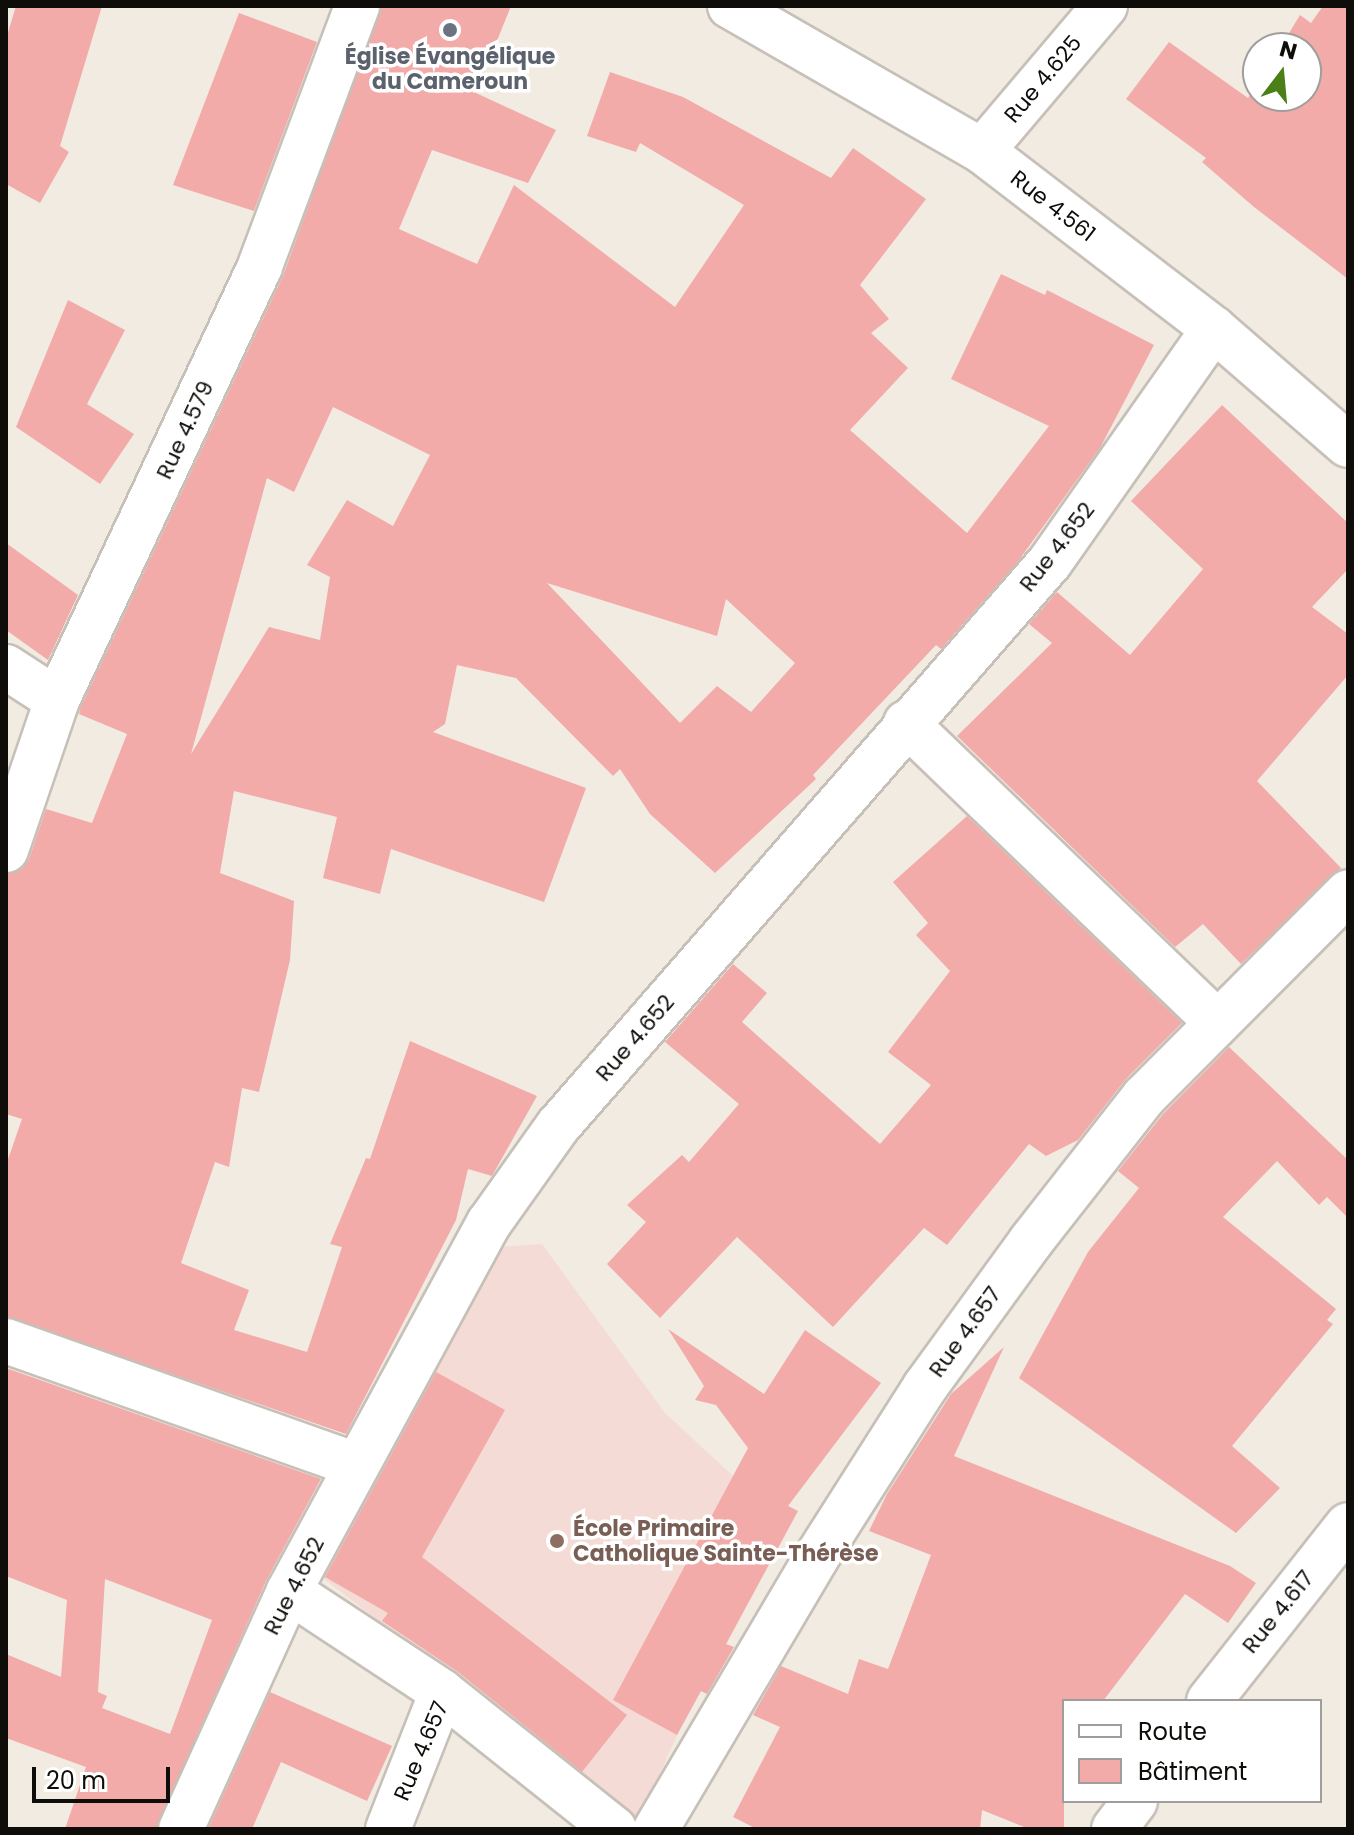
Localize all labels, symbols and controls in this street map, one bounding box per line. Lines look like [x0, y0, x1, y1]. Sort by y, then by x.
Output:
marker: Église Évangélique du Cameroun [441, 21, 459, 39]
street label: Rue 4.625 [999, 30, 1087, 128]
north arrow [1242, 32, 1322, 112]
text: N [1276, 33, 1300, 68]
place label: Église Évangélique du Cameroun [345, 43, 555, 94]
street label: Rue 4.561 [1005, 165, 1101, 247]
street label: Rue 4.579 [151, 377, 219, 483]
street label: Rue 4.652 [1014, 497, 1100, 597]
street label: Rue 4.652 [590, 989, 680, 1087]
street label: Rue 4.657 [923, 1282, 1007, 1382]
place label: École Primaire Catholique Sainte-Thérèse [573, 1515, 879, 1566]
marker: École Primaire Catholique Sainte-Thérèse [548, 1532, 566, 1550]
street label: Rue 4.652 [258, 1533, 330, 1639]
street label: Rue 4.617 [1237, 1565, 1319, 1659]
street label: Rue 4.657 [388, 1697, 454, 1805]
legend [1062, 1699, 1322, 1803]
text: Route [1138, 1715, 1207, 1748]
scale bar [36, 1751, 174, 1801]
text: Bâtiment [1138, 1755, 1247, 1788]
text: 20 m [46, 1764, 106, 1797]

